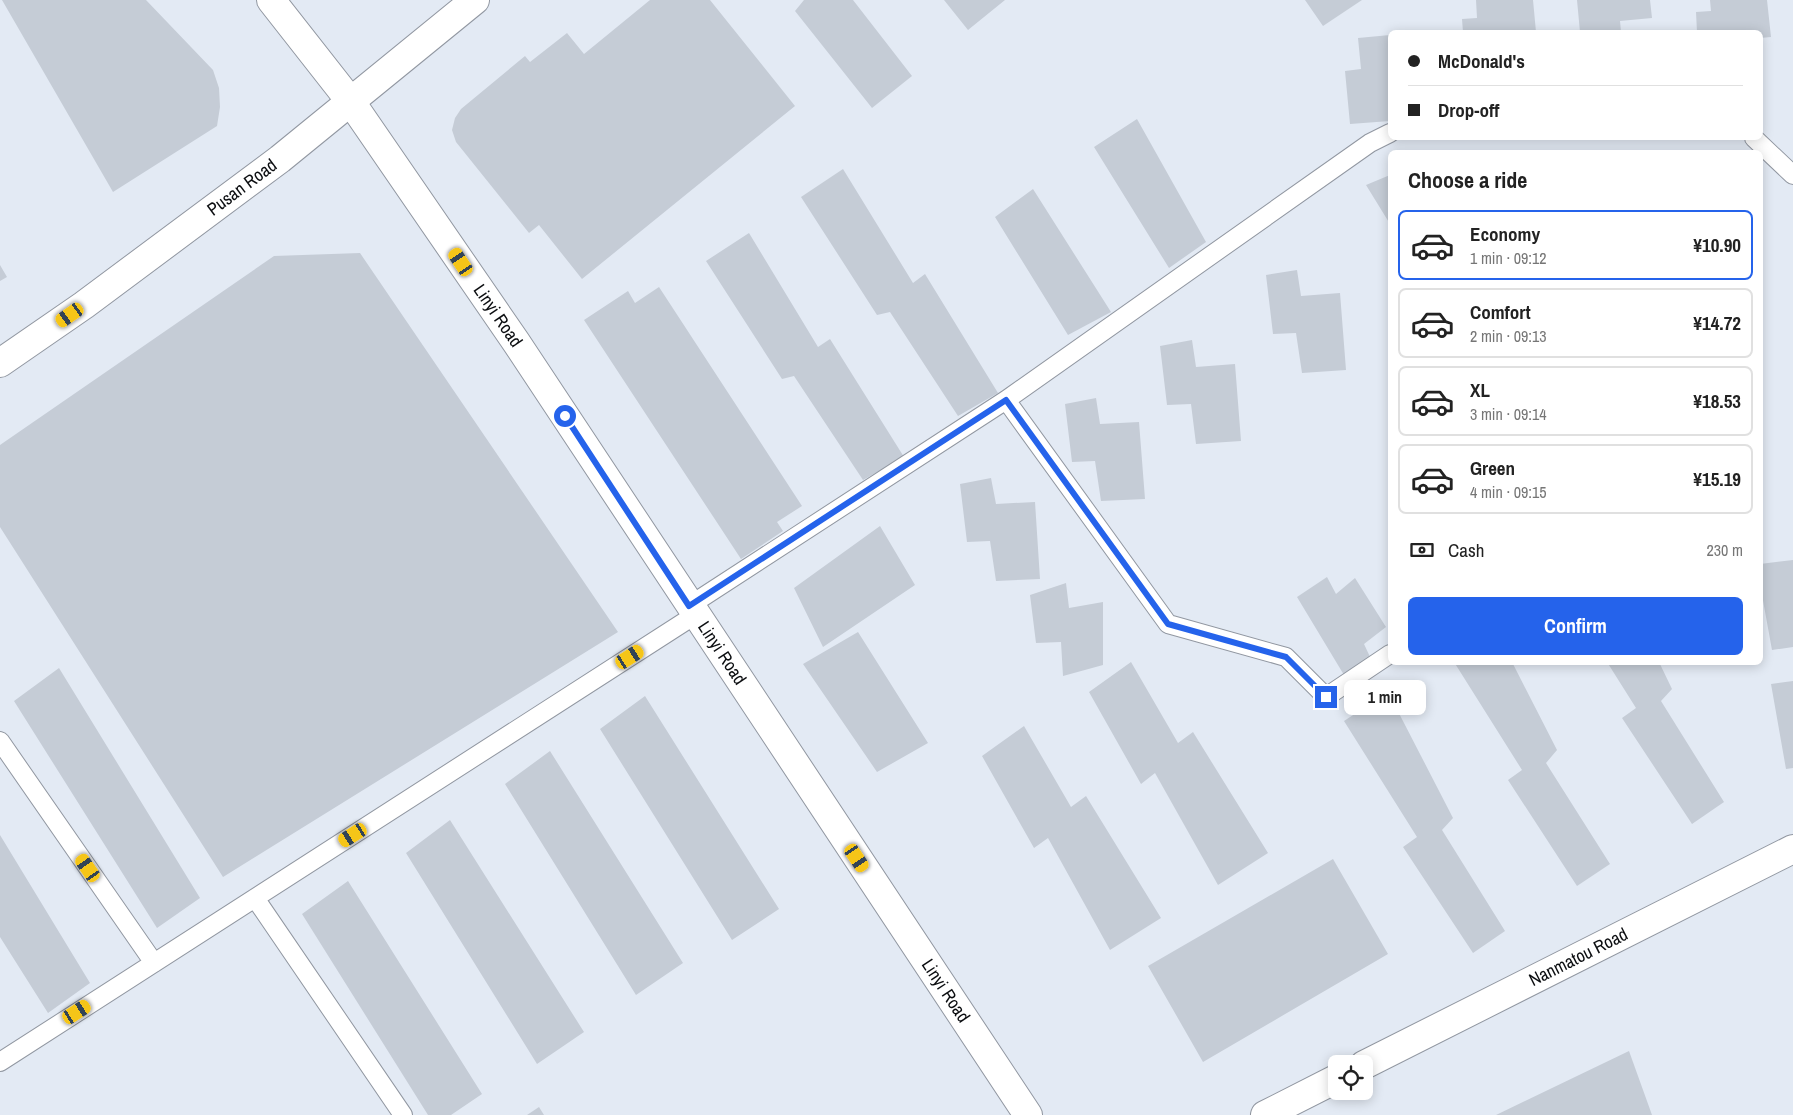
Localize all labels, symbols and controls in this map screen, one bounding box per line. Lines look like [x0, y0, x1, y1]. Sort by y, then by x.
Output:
text: McDonald's [1438, 48, 1525, 74]
text: Drop-off [1438, 97, 1499, 123]
street label: Pusan Road [202, 153, 282, 221]
text: Choose a ride [1408, 165, 1527, 195]
text: Economy [1470, 221, 1540, 247]
icon: car [1410, 223, 1455, 268]
text: ¥10.90 [1693, 232, 1741, 258]
car [446, 245, 475, 279]
text: 1 min · 09:12 [1470, 247, 1547, 269]
street label: Linyi Road [468, 279, 529, 352]
text: Comfort [1470, 299, 1531, 325]
car [53, 300, 86, 330]
icon: car [1410, 301, 1455, 346]
text: ¥14.72 [1693, 310, 1741, 336]
text: 2 min · 09:13 [1470, 325, 1547, 347]
text: XL [1470, 377, 1490, 403]
icon: car [1410, 379, 1455, 424]
text: ¥18.53 [1693, 388, 1741, 414]
text: 3 min · 09:14 [1470, 403, 1547, 425]
route start [554, 405, 576, 427]
text: Green [1470, 455, 1515, 481]
icon: car [1410, 457, 1455, 502]
text: ¥15.19 [1693, 466, 1741, 492]
text: 4 min · 09:15 [1470, 481, 1547, 503]
icon: cash [1408, 536, 1436, 564]
text: Cash [1448, 537, 1484, 563]
text: 230 m [1707, 539, 1743, 561]
button: Confirm [1408, 597, 1743, 655]
street label: Linyi Road [692, 616, 753, 689]
car [613, 643, 646, 671]
callout: 1 min [1344, 680, 1426, 714]
route end [1315, 686, 1337, 708]
text: 1 min [1368, 686, 1402, 708]
car [336, 821, 369, 849]
car [842, 841, 871, 875]
car [73, 851, 102, 885]
street label: Nanmatou Road [1524, 921, 1632, 992]
street label: Linyi Road [916, 954, 976, 1027]
car [60, 998, 93, 1026]
map controls [1328, 1055, 1373, 1100]
button: locate [1328, 1055, 1373, 1100]

